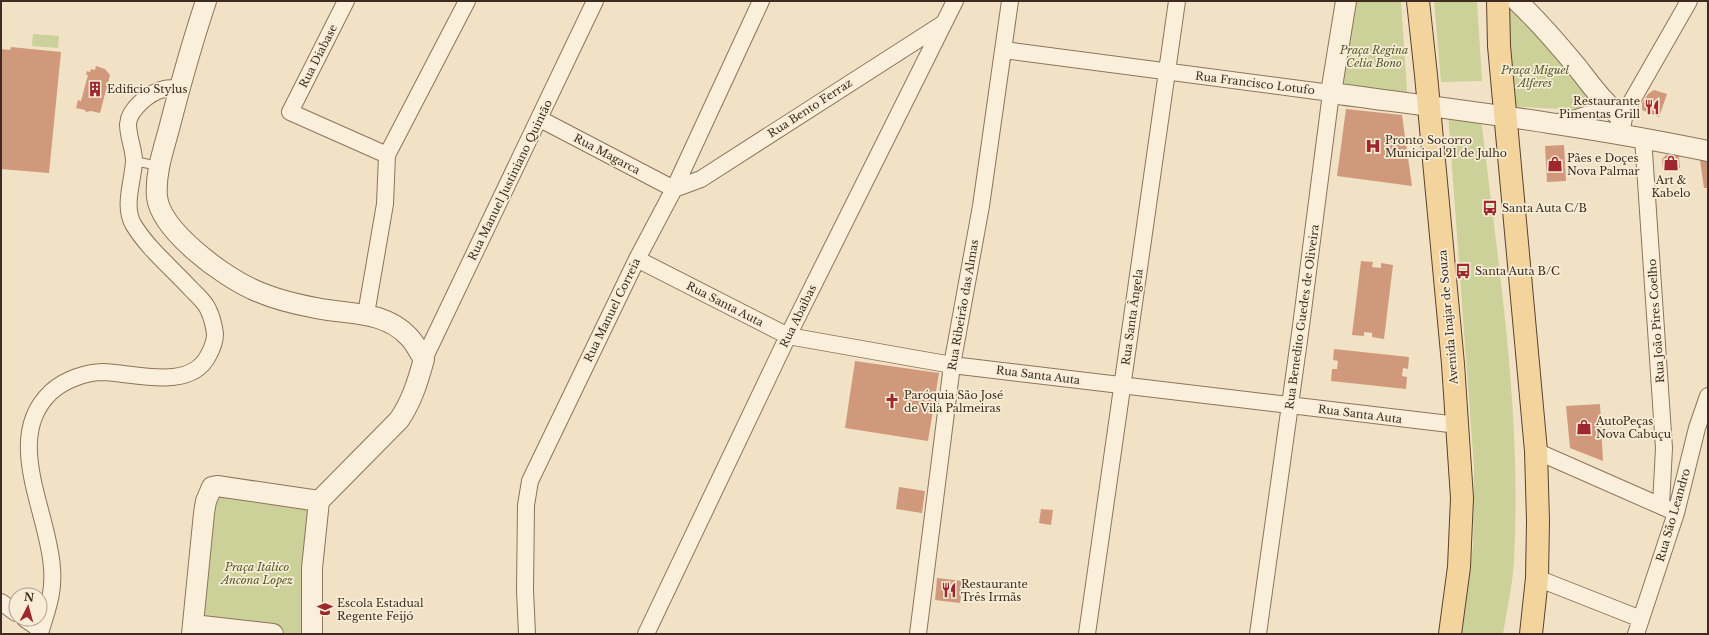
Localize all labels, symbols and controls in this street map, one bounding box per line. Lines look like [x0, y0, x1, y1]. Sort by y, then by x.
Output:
street label: Rua Diabase [296, 22, 340, 90]
park label: Praça Regina Celia Bono [1339, 43, 1408, 70]
park label: Praça Miguel Alferes [1500, 63, 1570, 90]
street label: Rua Francisco Lotufo [1194, 69, 1316, 97]
street label: Rua Bento Ferraz [765, 75, 855, 141]
building icon: Edificio Stylus [86, 80, 104, 98]
place label: Edificio Stylus [107, 82, 187, 96]
place label: Restaurante Pimentas Grill [1559, 94, 1640, 121]
street label: Rua Manuel Justiniano Quintão [465, 97, 555, 263]
restaurant icon: Restaurante Pimentas Grill [1643, 98, 1661, 116]
street label: Rua Magarca [571, 131, 643, 178]
place label: Pronto Socorro Municipal 21 de Julho [1385, 133, 1507, 160]
hospital icon: Pronto Socorro Municipal 21 de Julho [1364, 137, 1382, 155]
place label: Pães e Doçes Nova Palmar [1567, 151, 1640, 178]
shop icon: Art & Kabelo [1662, 154, 1680, 172]
shop icon: Pães e Doçes Nova Palmar [1546, 155, 1564, 173]
place label: Art & Kabelo [1652, 173, 1690, 200]
bus stop icon: Santa Auta C/B [1481, 199, 1499, 217]
place label: Santa Auta C/B [1502, 201, 1587, 215]
street label: Rua Benedito Guedes de Oliveira [1282, 223, 1322, 411]
street label: Rua Ribeirão das Almas [945, 238, 981, 372]
street label: Avenida Inajar de Souza [1435, 248, 1461, 386]
street label: Rua Manuel Correia [581, 255, 644, 364]
street label: Rua João Pires Coelho [1645, 258, 1667, 384]
bus stop icon: Santa Auta B/C [1454, 262, 1472, 280]
place label: Santa Auta B/C [1475, 264, 1560, 278]
street label: Rua Santa Ângela [1118, 267, 1146, 366]
street label: Rua Santa Auta [684, 279, 767, 330]
street label: Rua Abaibas [777, 282, 819, 350]
street label: Rua Santa Auta [995, 363, 1082, 387]
place label: Paróquia São José de Vila Palmeiras [904, 388, 1003, 415]
church icon: Paróquia São José de Vila Palmeiras [883, 392, 901, 410]
street label: Rua Santa Auta [1317, 402, 1404, 426]
place label: AutoPeças Nova Cabuçu [1595, 414, 1672, 441]
shop icon: AutoPeças Nova Cabuçu [1575, 418, 1593, 436]
street label: Rua São Leandro [1653, 467, 1693, 563]
park label: Praça Itálico Ancona Lopez [219, 560, 293, 587]
place label: Restaurante Três Irmãs [961, 577, 1028, 604]
restaurant icon: Restaurante Três Irmãs [940, 581, 958, 599]
north arrow [8, 587, 48, 627]
text: N [23, 590, 36, 605]
place label: Escola Estadual Regente Feijó [337, 596, 424, 623]
school or university icon: Escola Estadual Regente Feijó [316, 600, 334, 618]

